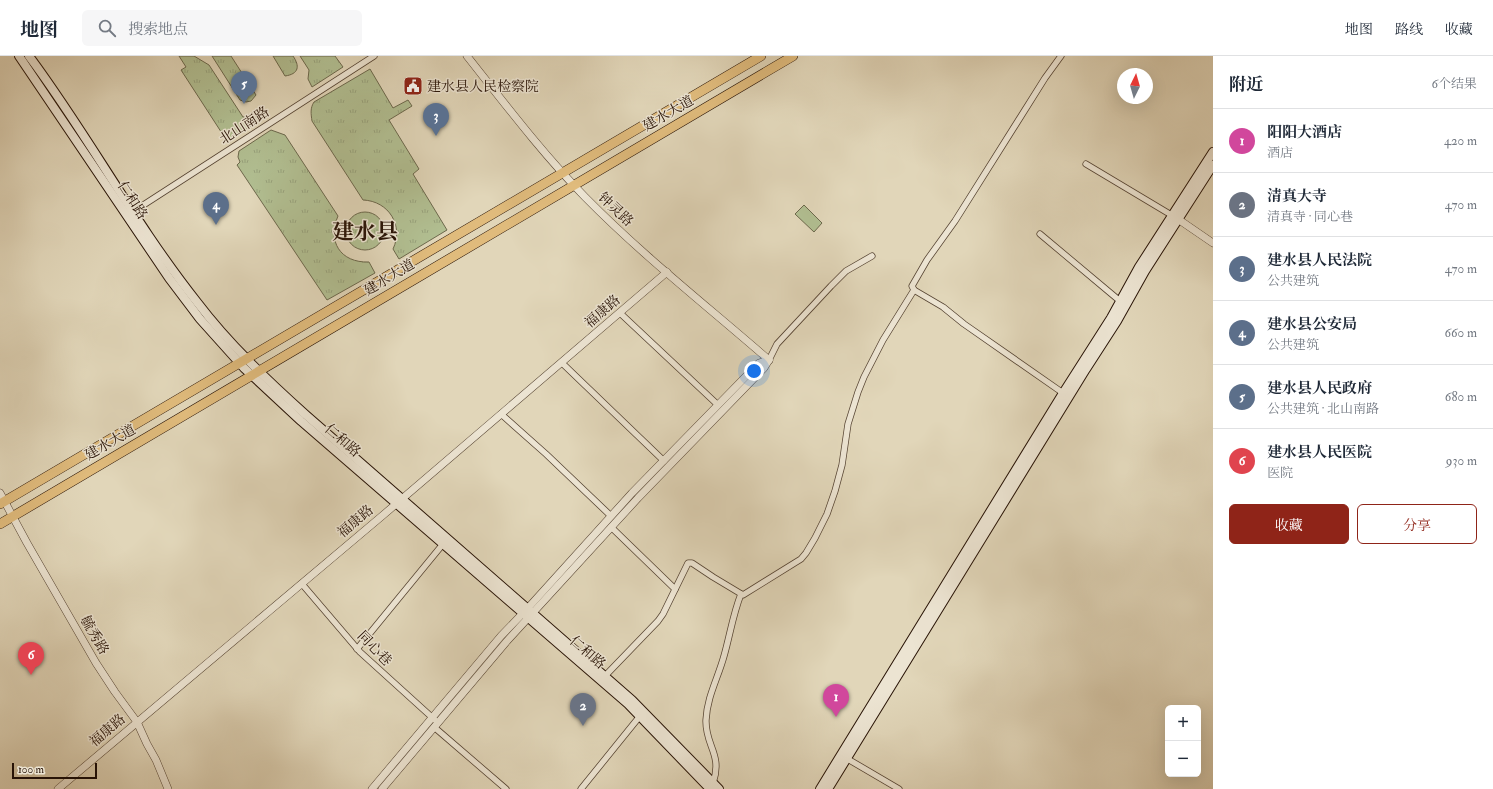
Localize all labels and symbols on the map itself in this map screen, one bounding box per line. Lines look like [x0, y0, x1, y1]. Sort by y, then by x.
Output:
north arrow [1117, 68, 1153, 104]
pin: 5 [231, 71, 257, 104]
public building icon: 建水县人民检察院 [402, 75, 424, 97]
place label: 建水县人民检察院 [427, 78, 539, 95]
street label: 建水大道 [640, 92, 697, 135]
street label: 北山南路 [216, 103, 272, 148]
pin: 3 [423, 103, 449, 136]
street label: 仁和路 [114, 178, 151, 223]
street label: 钟灵路 [595, 189, 637, 230]
pin: 4 [203, 192, 229, 225]
district label: 建水县 [332, 218, 398, 246]
street label: 建水大道 [361, 256, 418, 299]
street label: 福康路 [581, 291, 624, 332]
your location [744, 361, 764, 381]
street label: 仁和路 [321, 420, 364, 461]
street label: 建水大道 [82, 421, 139, 464]
street label: 福康路 [334, 501, 377, 541]
street label: 毓秀路 [77, 613, 112, 658]
street label: 同心巷 [354, 627, 395, 669]
street label: 仁和路 [566, 632, 609, 673]
pin: 6 [18, 642, 44, 675]
pin: 1 [823, 684, 849, 717]
pin: 2 [570, 693, 596, 726]
street label: 福康路 [86, 710, 129, 750]
scale bar [12, 761, 97, 780]

